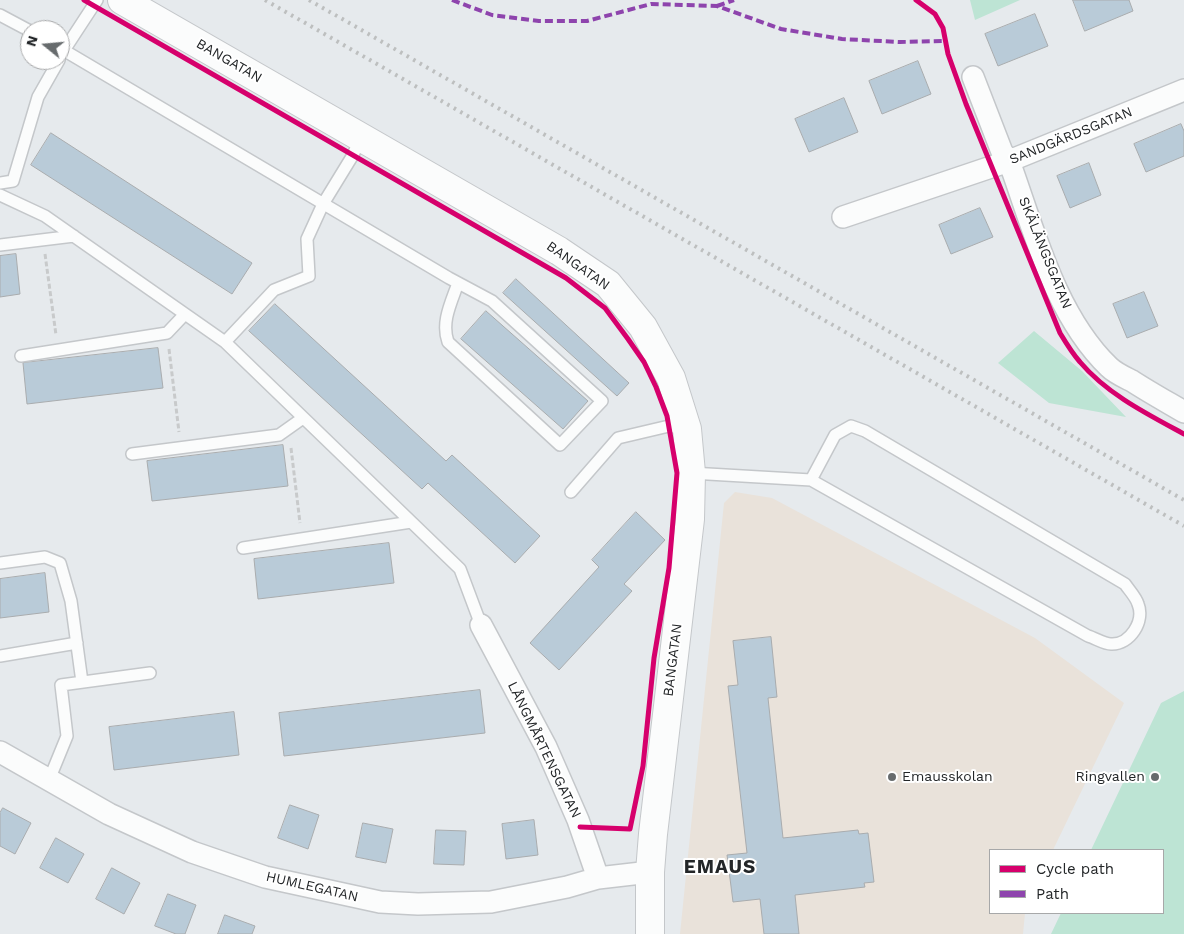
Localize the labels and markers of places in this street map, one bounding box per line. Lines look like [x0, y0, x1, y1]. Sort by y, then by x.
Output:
place label: Emausskolan [902, 769, 993, 785]
place label: Ringvallen [1076, 769, 1145, 785]
marker: Emausskolan [886, 771, 898, 783]
marker: Ringvallen [1149, 771, 1161, 783]

